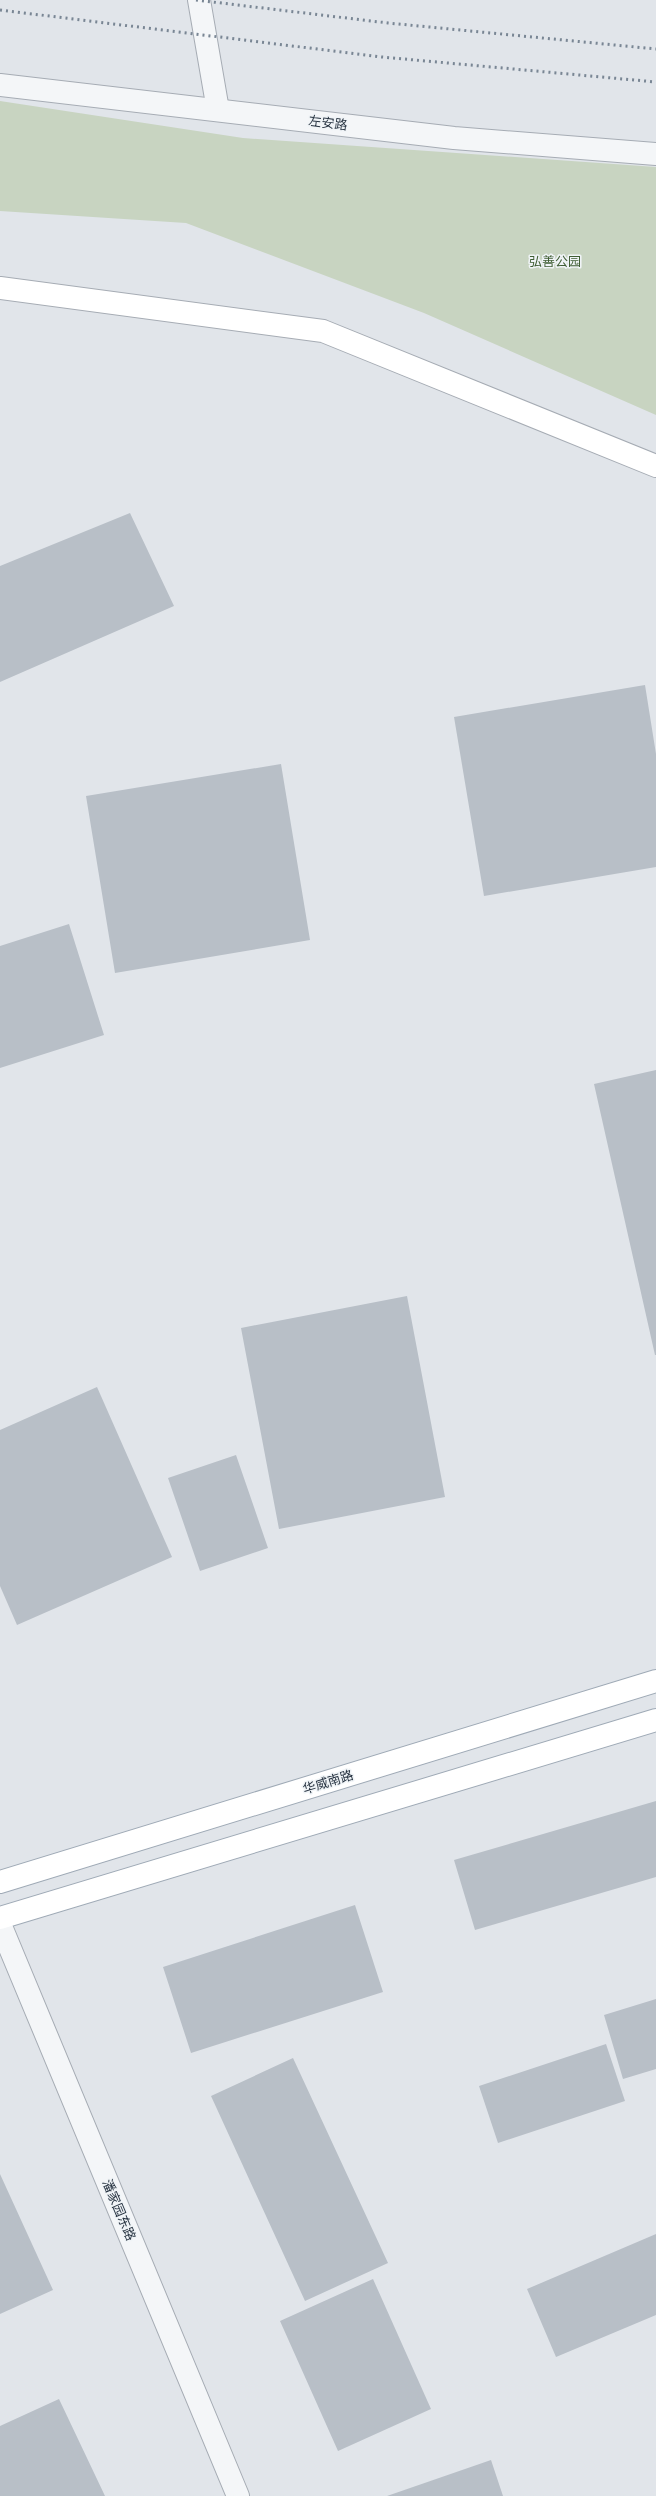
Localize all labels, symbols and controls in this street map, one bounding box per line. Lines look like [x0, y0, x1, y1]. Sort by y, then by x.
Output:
street label: 左安路 [308, 113, 348, 133]
park label: 弘善公园 [529, 254, 581, 269]
street label: 华威南路 [301, 1767, 355, 1797]
street label: 潘家园东路 [99, 2177, 139, 2243]

